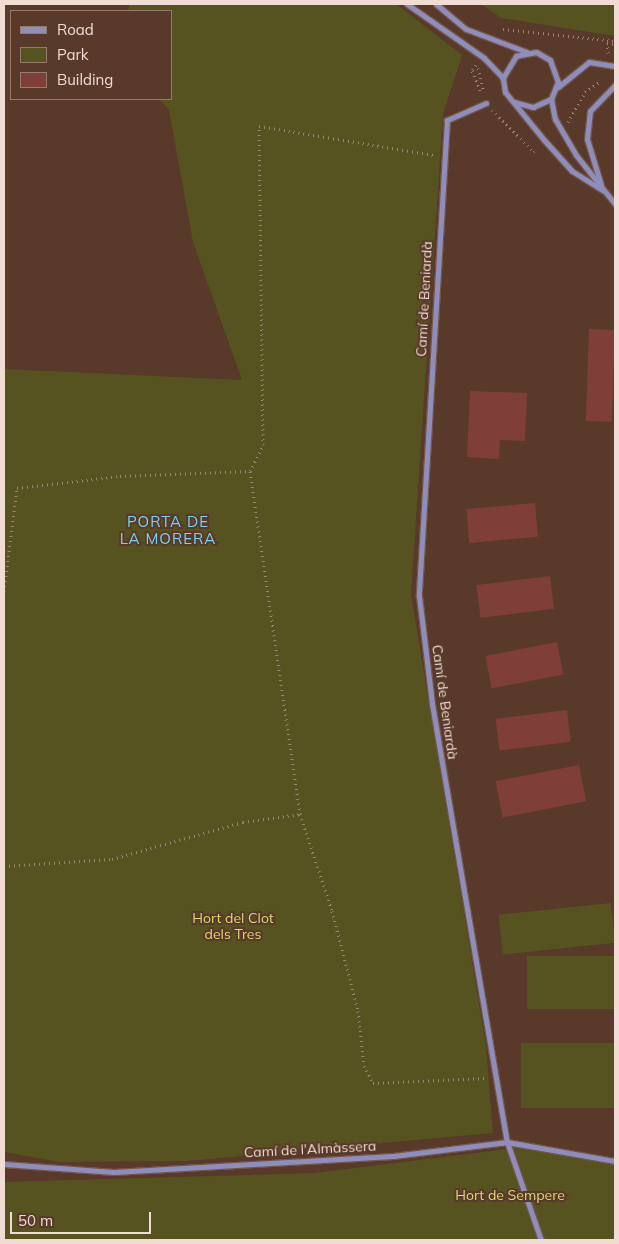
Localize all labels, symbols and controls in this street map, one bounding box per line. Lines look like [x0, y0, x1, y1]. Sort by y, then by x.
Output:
legend [10, 10, 172, 100]
text: Road [57, 20, 94, 39]
text: Park [57, 45, 89, 64]
text: Building [57, 70, 113, 89]
street label: Camí de Beniardà [413, 241, 435, 357]
district label: PORTA DE LA MORERA [119, 512, 217, 547]
street label: Camí de Beniardà [429, 644, 461, 760]
park label: Hort del Clot dels Tres [192, 910, 274, 942]
street label: Camí de l'Almàssera [243, 1137, 377, 1161]
park label: Hort de Sempere [455, 1187, 565, 1203]
scale bar [12, 1202, 154, 1234]
text: 50 m [18, 1211, 53, 1230]

